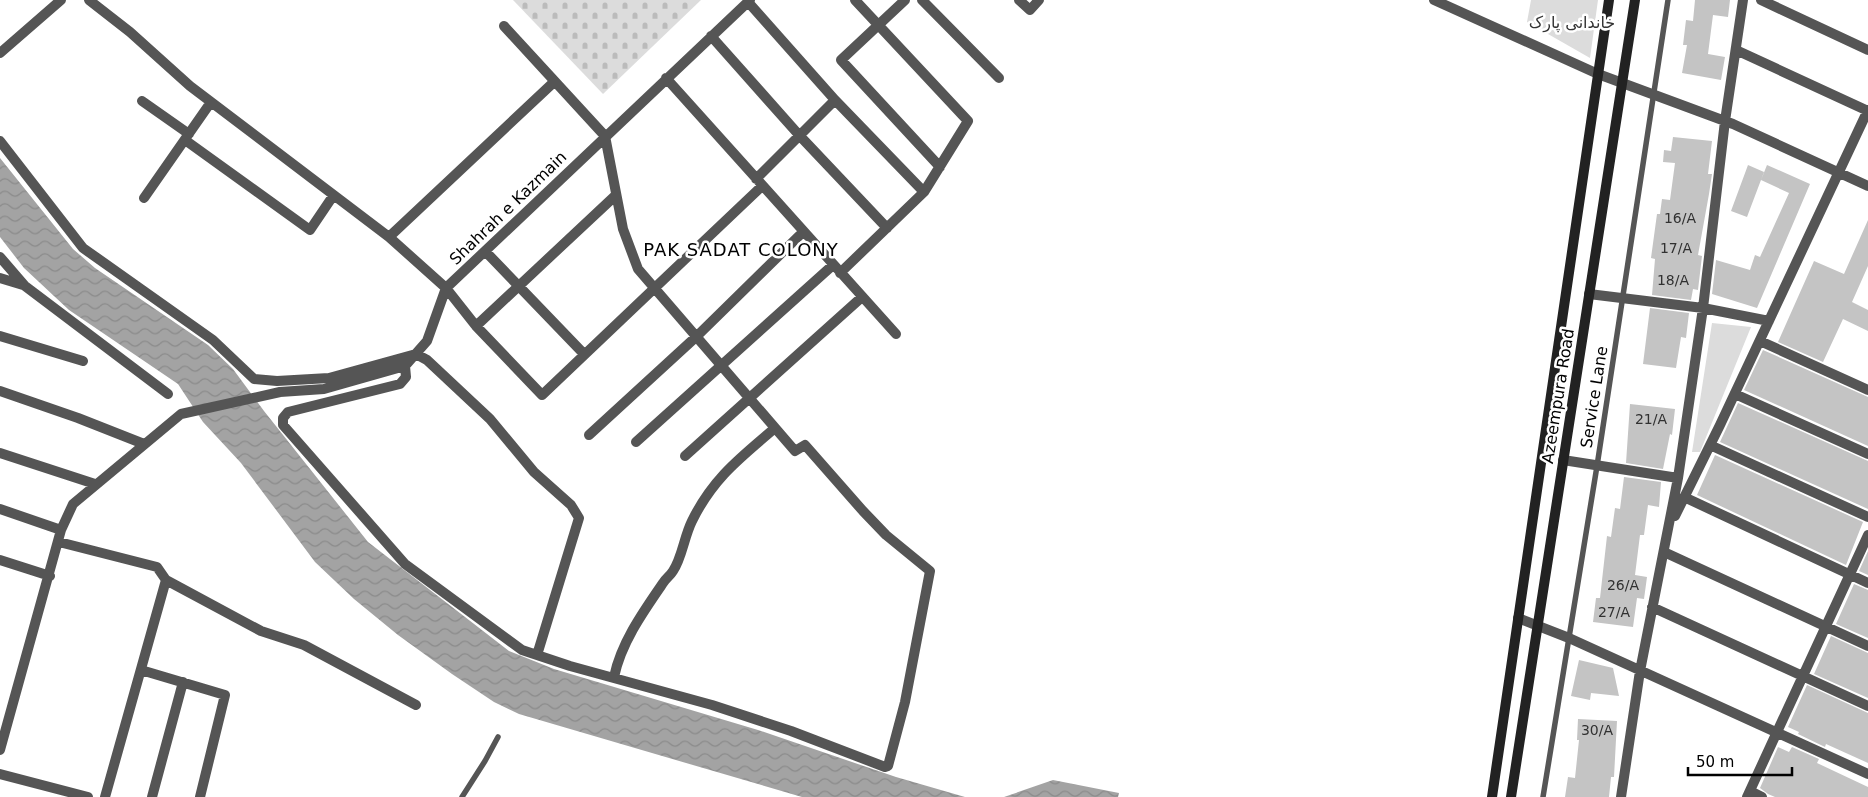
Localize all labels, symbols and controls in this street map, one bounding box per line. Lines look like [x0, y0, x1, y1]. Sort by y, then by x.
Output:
park label: خاندانی پارک [1529, 13, 1615, 33]
street label: Shahrah e Kazmain [446, 147, 570, 269]
house number: 16/A [1664, 210, 1696, 226]
district label: PAK SADAT COLONY [643, 239, 839, 260]
house number: 17/A [1660, 240, 1692, 256]
house number: 18/A [1657, 272, 1689, 288]
street label: Azeempura Road [1538, 327, 1578, 465]
street label: Service Lane [1577, 345, 1611, 449]
house number: 21/A [1635, 411, 1667, 427]
house number: 26/A [1607, 577, 1639, 593]
house number: 27/A [1598, 604, 1630, 620]
house number: 30/A [1581, 722, 1613, 738]
scale bar [1688, 744, 1792, 776]
text: 50 m [1696, 753, 1734, 771]

